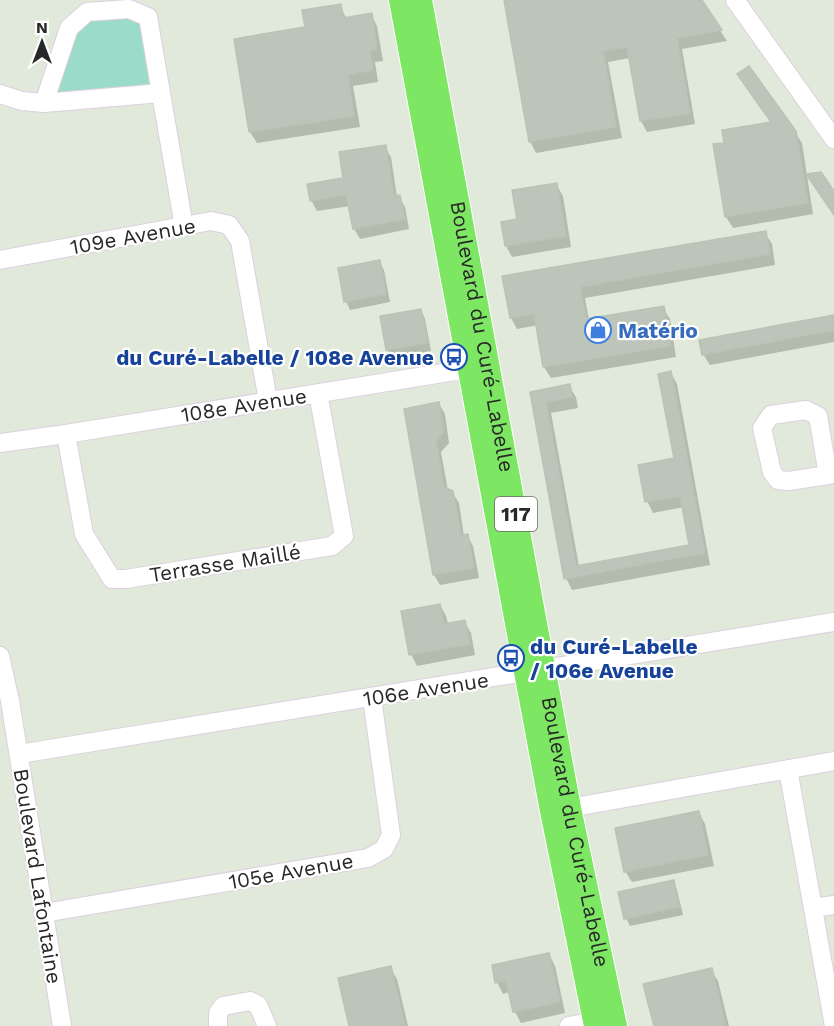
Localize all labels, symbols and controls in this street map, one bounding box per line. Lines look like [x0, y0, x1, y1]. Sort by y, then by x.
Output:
north arrow [12, 12, 72, 72]
text: N [36, 18, 48, 37]
street label: Boulevard du Curé-Labelle [446, 199, 520, 474]
street label: 109e Avenue [68, 213, 198, 259]
shop icon: Matério [583, 315, 613, 345]
place label: Matério [618, 318, 698, 343]
bus stop icon: du Curé-Labelle / 108e Avenue [439, 342, 469, 372]
place label: du Curé-Labelle / 108e Avenue [116, 345, 434, 370]
street label: 108e Avenue [179, 383, 309, 427]
road number: 117 [495, 497, 537, 531]
street label: Terrasse Maillé [148, 539, 302, 587]
place label: du Curé-Labelle / 106e Avenue [530, 634, 698, 683]
bus stop icon: du Curé-Labelle / 106e Avenue [496, 643, 526, 673]
street label: 106e Avenue [361, 667, 491, 711]
street label: Boulevard du Curé-Labelle [537, 694, 616, 969]
street label: Boulevard Lafontaine [9, 767, 67, 985]
street label: 105e Avenue [227, 848, 355, 894]

